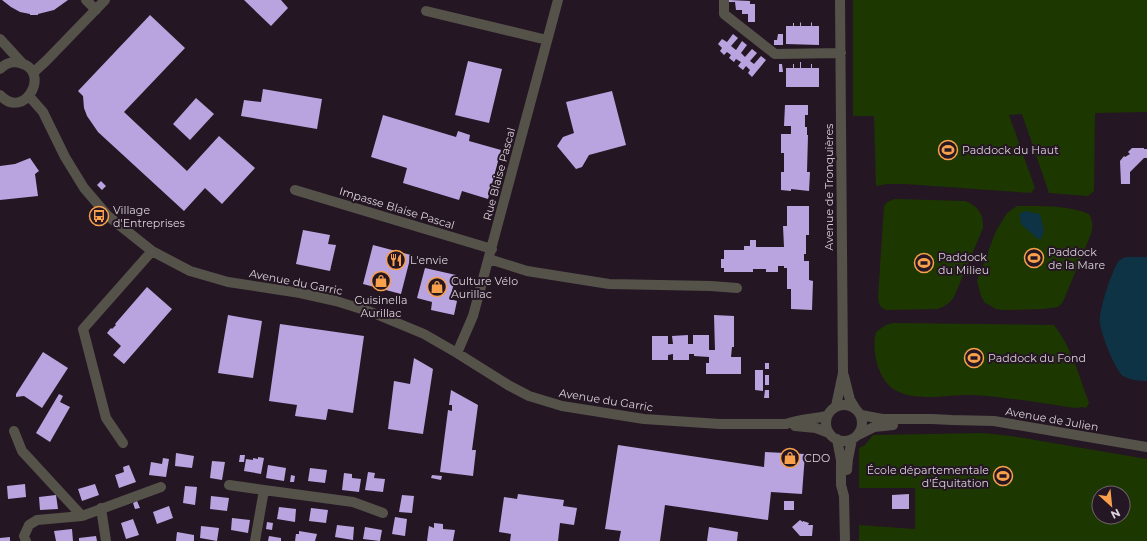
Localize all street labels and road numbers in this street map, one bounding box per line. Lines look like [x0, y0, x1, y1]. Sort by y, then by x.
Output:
street label: Avenue de Tronquières [822, 123, 836, 250]
street label: Rue Blaise Pascal [480, 126, 518, 222]
street label: Impasse Blaise Pascal [338, 184, 456, 232]
street label: Avenue du Garric [248, 266, 344, 298]
street label: Avenue du Garric [558, 386, 654, 414]
street label: Avenue de Julien [1004, 404, 1100, 434]

